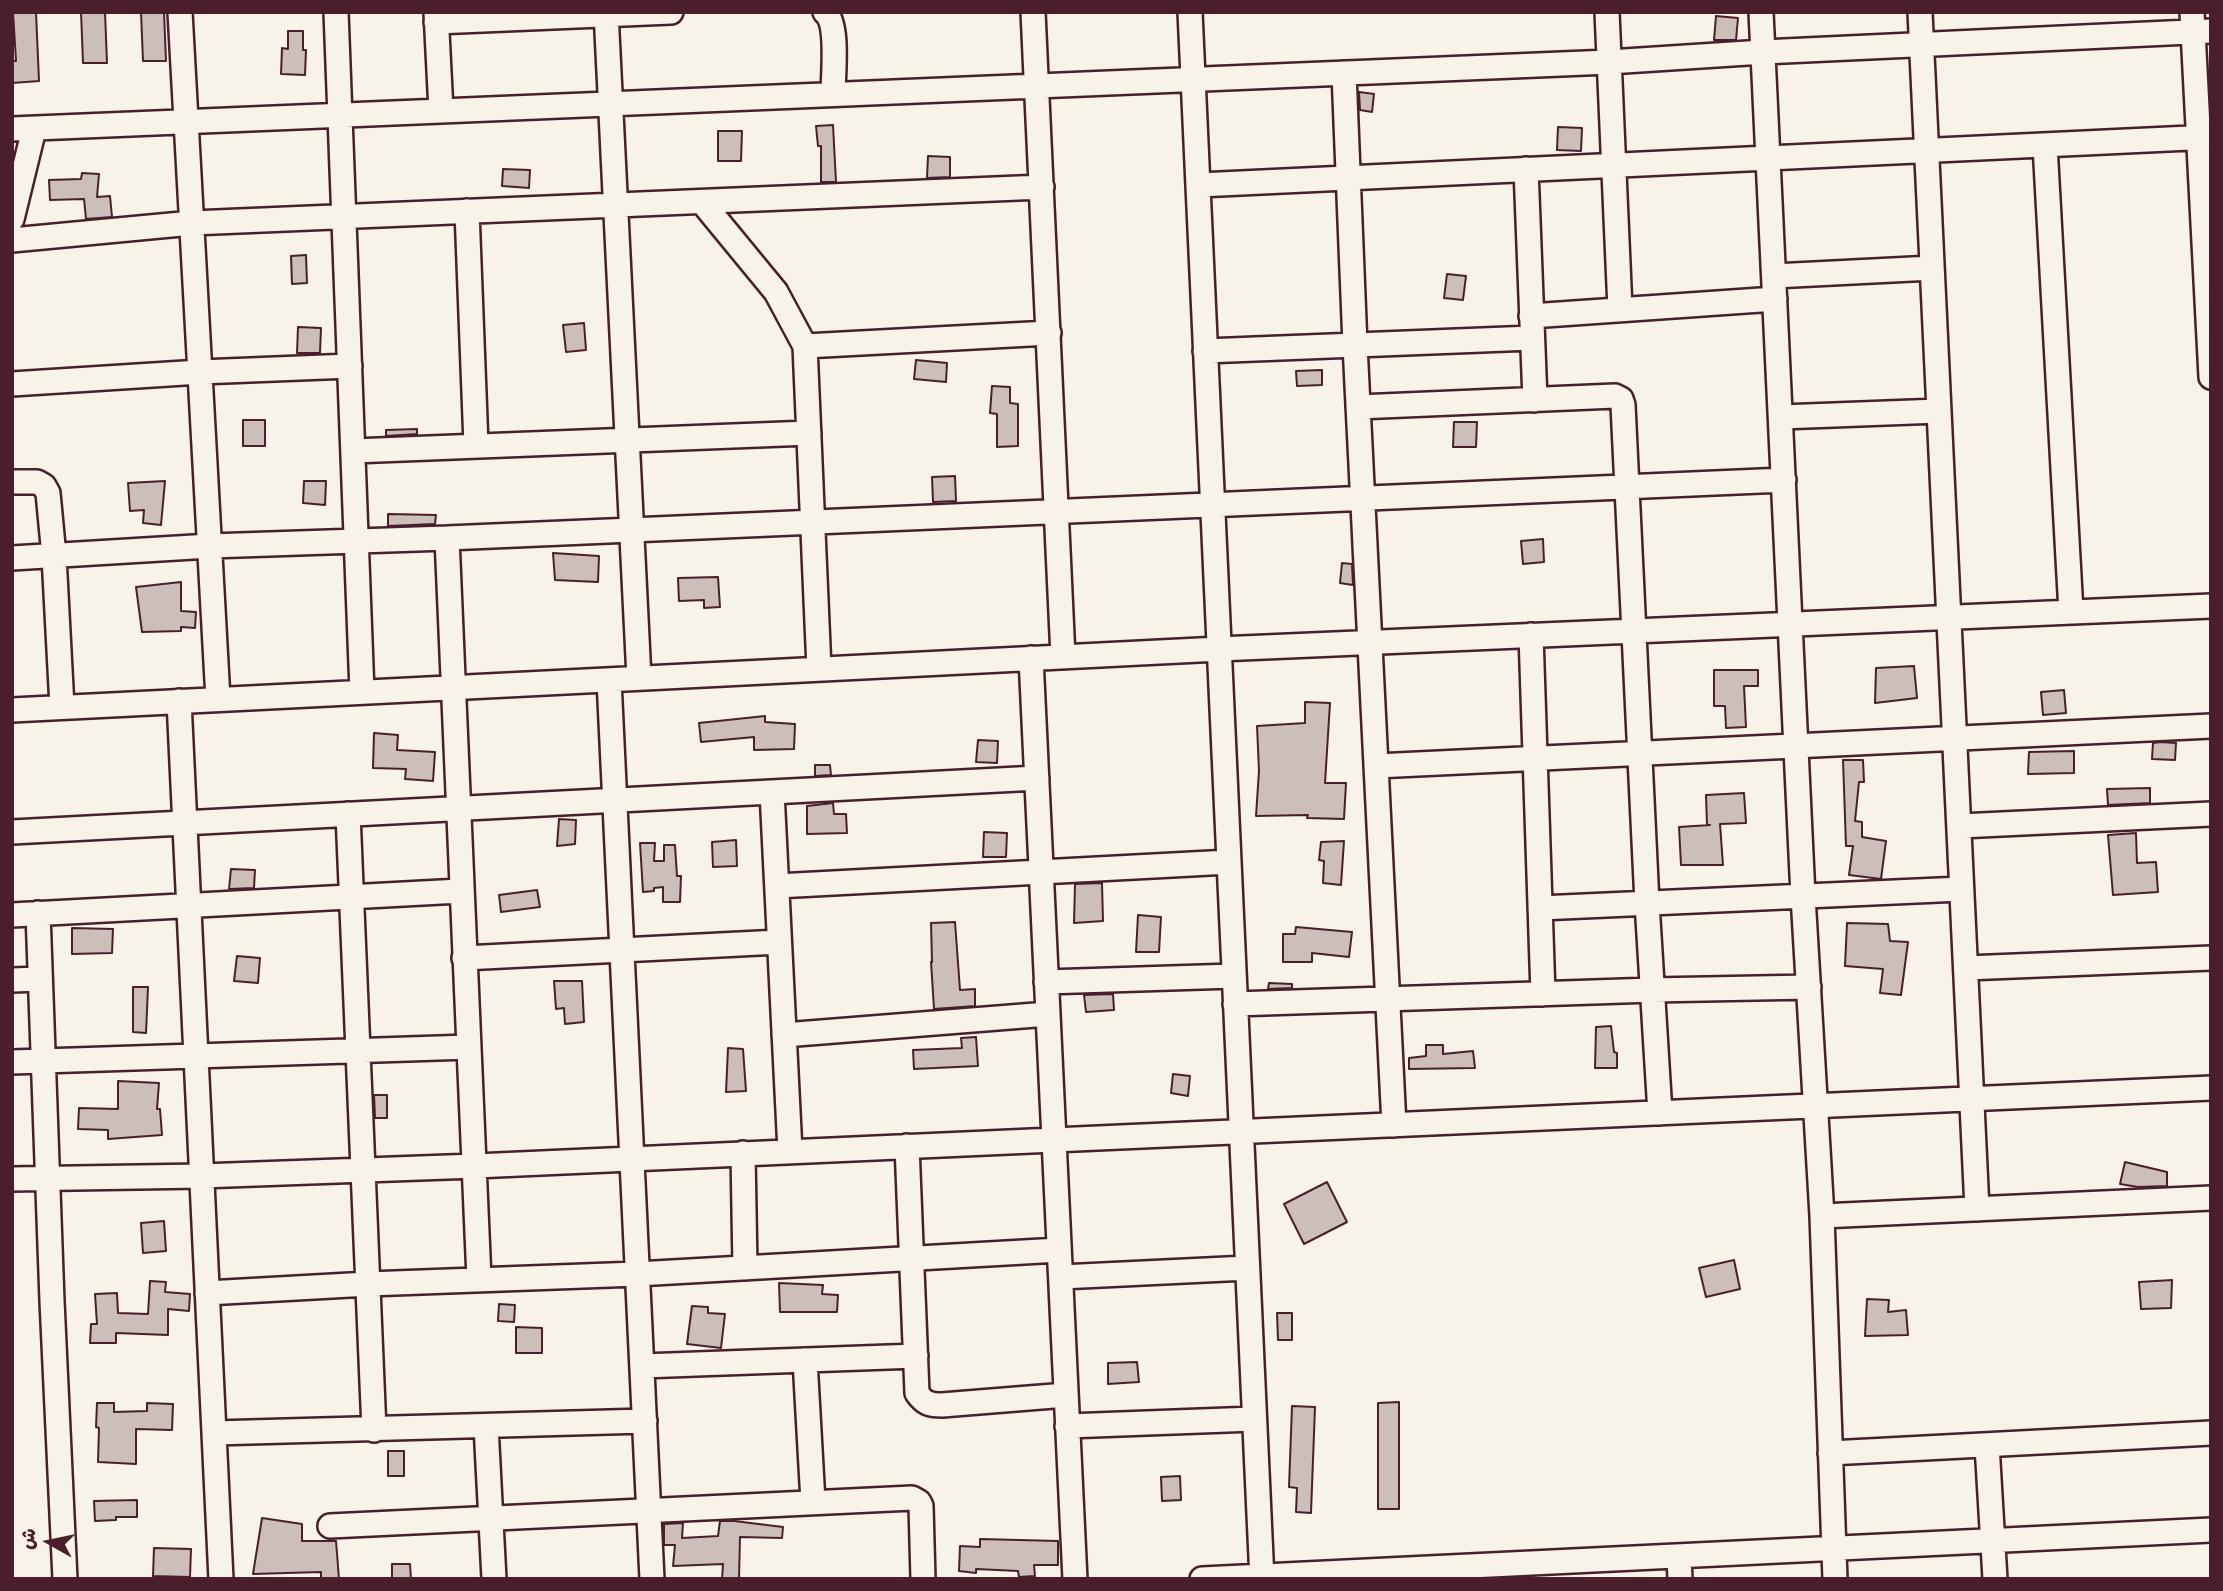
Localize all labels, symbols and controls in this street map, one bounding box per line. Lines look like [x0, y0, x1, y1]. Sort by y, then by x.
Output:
north arrow [14, 1507, 84, 1577]
text: ش [15, 1527, 41, 1551]

